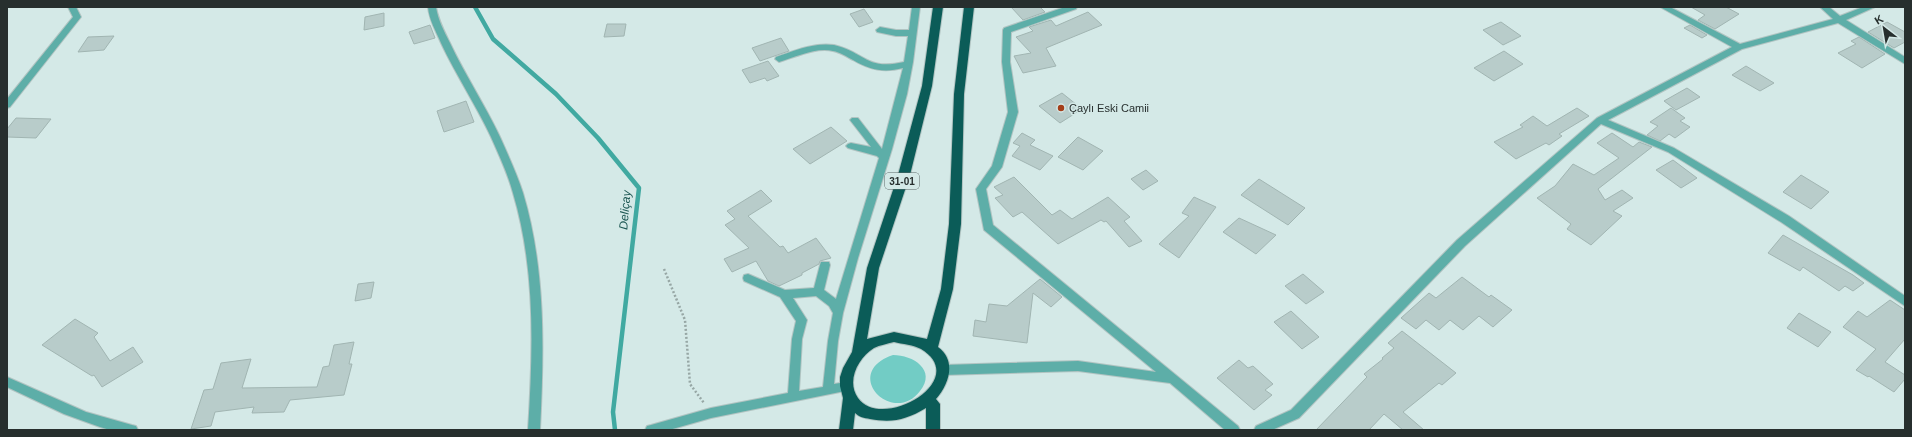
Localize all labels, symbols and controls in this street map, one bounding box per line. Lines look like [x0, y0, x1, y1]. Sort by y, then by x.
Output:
north arrow [1864, 8, 1904, 48]
text: K [1872, 12, 1885, 27]
place label: Çaylı Eski Camii [1069, 102, 1149, 114]
marker: Çaylı Eski Camii [1056, 103, 1066, 113]
road number: 31-01 [885, 173, 919, 189]
water label: Deliçay [616, 189, 634, 230]

